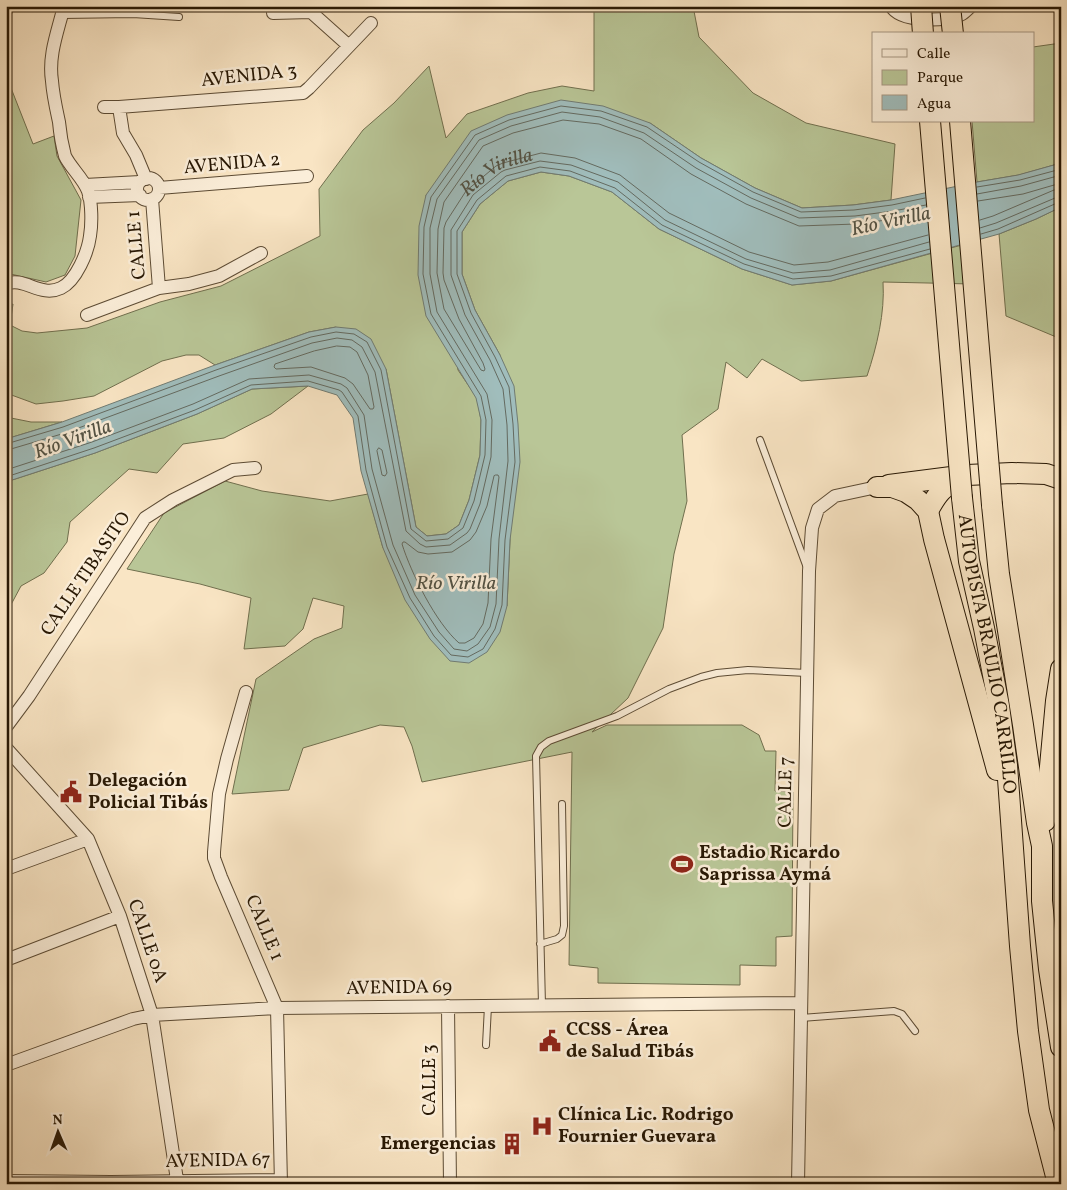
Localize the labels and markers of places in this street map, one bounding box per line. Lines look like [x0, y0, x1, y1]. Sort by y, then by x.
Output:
place label: Delegación Policial Tibás [88, 768, 208, 816]
public building icon: Delegación Policial Tibás [58, 779, 84, 805]
place label: Estadio Ricardo Saprissa Aymá [699, 840, 840, 888]
sports icon: Estadio Ricardo Saprissa Aymá [669, 851, 695, 877]
place label: CCSS - Área de Salud Tibás [566, 1017, 694, 1065]
public building icon: CCSS - Área de Salud Tibás [537, 1028, 563, 1054]
place label: Clínica Lic. Rodrigo Fournier Guevara [558, 1102, 734, 1150]
hospital icon: Clínica Lic. Rodrigo Fournier Guevara [529, 1113, 555, 1139]
place label: Emergencias [380, 1131, 496, 1157]
building icon: Emergencias [499, 1131, 525, 1157]

